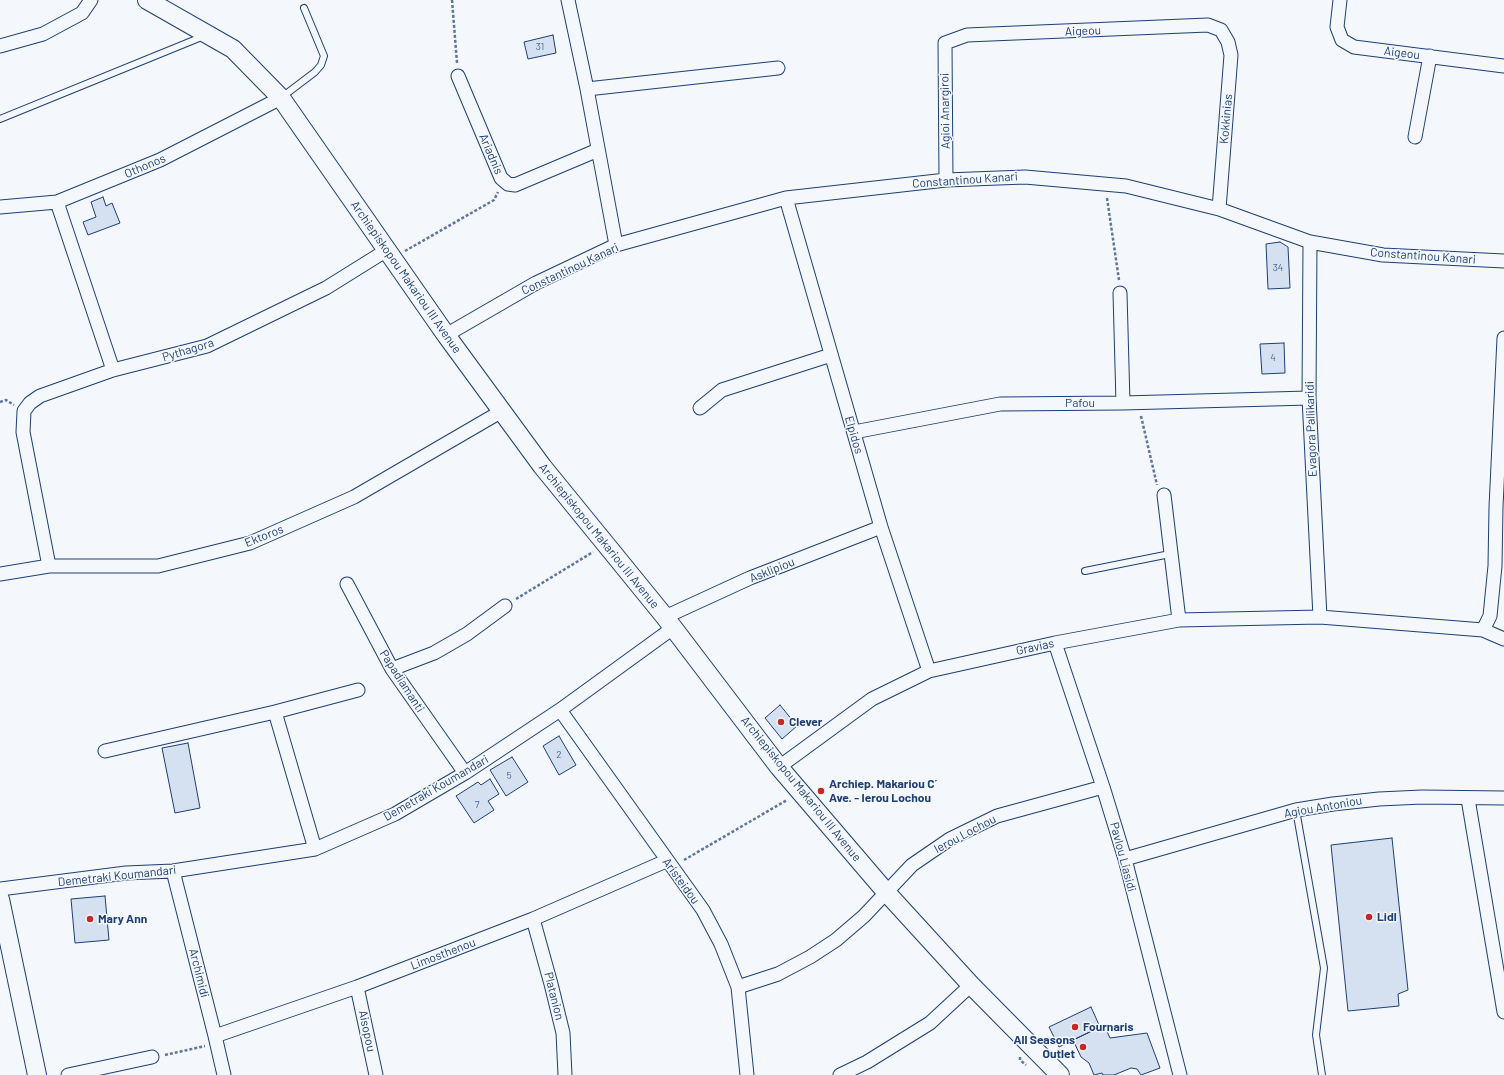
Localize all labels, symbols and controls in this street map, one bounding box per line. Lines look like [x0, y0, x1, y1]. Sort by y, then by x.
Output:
street label: Aigeou [1065, 23, 1101, 39]
house number: 31 [536, 41, 544, 53]
street label: Aigeou [1383, 44, 1421, 62]
street label: Agioi Anargiroi [937, 73, 953, 149]
street label: Kokkinias [1217, 93, 1235, 145]
street label: Ariadnis [476, 132, 506, 176]
street label: Othonos [122, 151, 168, 181]
street label: Constantinou Kanari [912, 169, 1018, 191]
street label: Archiepiskopou Makariou III Avenue [348, 198, 464, 356]
street label: Constantinou Kanari [519, 240, 621, 298]
street label: Constantinou Kanari [1370, 245, 1476, 267]
house number: 34 [1273, 262, 1283, 274]
street label: Pythagora [161, 335, 215, 365]
house number: 4 [1270, 352, 1276, 364]
street label: Evagora Pallikaridi [1302, 381, 1320, 477]
street label: Pafou [1065, 396, 1095, 410]
street label: Elpidos [842, 414, 866, 456]
street label: Archiepiskopou Makariou III Avenue [536, 460, 662, 612]
street label: Ektoros [242, 522, 286, 550]
street label: Asklipiou [747, 554, 797, 586]
street label: Gravias [1015, 636, 1055, 658]
street label: Papadiamanti [376, 647, 428, 715]
street label: Archiepiskopou Makariou III Avenue [738, 713, 864, 865]
place label: Clever [789, 715, 822, 729]
marker: Clever [776, 717, 786, 727]
house number: 2 [556, 749, 562, 761]
street label: Demetraki Koumandari [381, 752, 491, 824]
house number: 5 [506, 770, 512, 782]
place label: Archiep. Makariou C´ Ave. - Ierou Lochou [829, 777, 937, 805]
marker: Archiep. Makariou C´ Ave. - Ierou Lochou [816, 786, 826, 796]
street label: Agiou Antoniou [1283, 793, 1363, 821]
house number: 7 [475, 799, 479, 811]
street label: Ierou Lochou [932, 812, 998, 856]
street label: Pavlou Liasidi [1107, 821, 1139, 893]
street label: Aristeidou [659, 855, 703, 907]
street label: Demetraki Koumandari [57, 863, 177, 889]
place label: Lidl [1377, 910, 1397, 924]
place label: Mary Ann [98, 912, 147, 926]
marker: Lidl [1364, 912, 1374, 922]
marker: Mary Ann [85, 914, 95, 924]
street label: Limosthenou [408, 935, 478, 973]
street label: Archimidi [186, 947, 212, 999]
street label: Platanion [541, 970, 567, 1022]
street label: Aisopou [356, 1009, 378, 1053]
place label: Fournaris [1083, 1020, 1133, 1034]
marker: Fournaris [1070, 1022, 1080, 1032]
place label: All Seasons Outlet [1013, 1033, 1075, 1061]
marker: All Seasons Outlet [1078, 1042, 1088, 1052]

